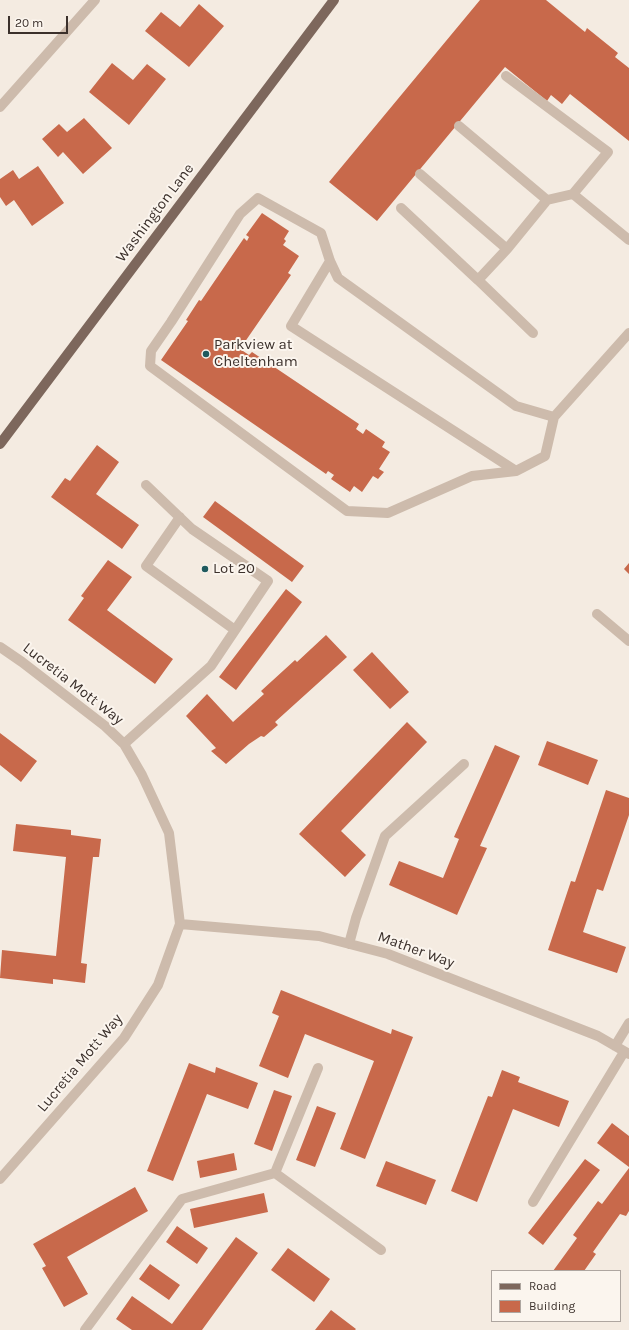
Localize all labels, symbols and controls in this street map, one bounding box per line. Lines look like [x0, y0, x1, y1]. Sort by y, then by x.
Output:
scale bar [10, 8, 70, 34]
text: 20 m [15, 16, 43, 30]
street label: Washington Lane [112, 160, 198, 266]
place label: Parkview at Cheltenham [214, 336, 298, 371]
marker: Parkview at Cheltenham [201, 349, 211, 359]
place label: Lot 20 [213, 560, 255, 578]
marker: Lot 20 [200, 564, 210, 574]
street label: Lucretia Mott Way [19, 639, 127, 729]
street label: Mather Way [375, 928, 457, 972]
street label: Lucretia Mott Way [34, 1010, 126, 1116]
legend [491, 1270, 621, 1322]
text: Road [529, 1279, 557, 1293]
text: Building [529, 1299, 575, 1313]

